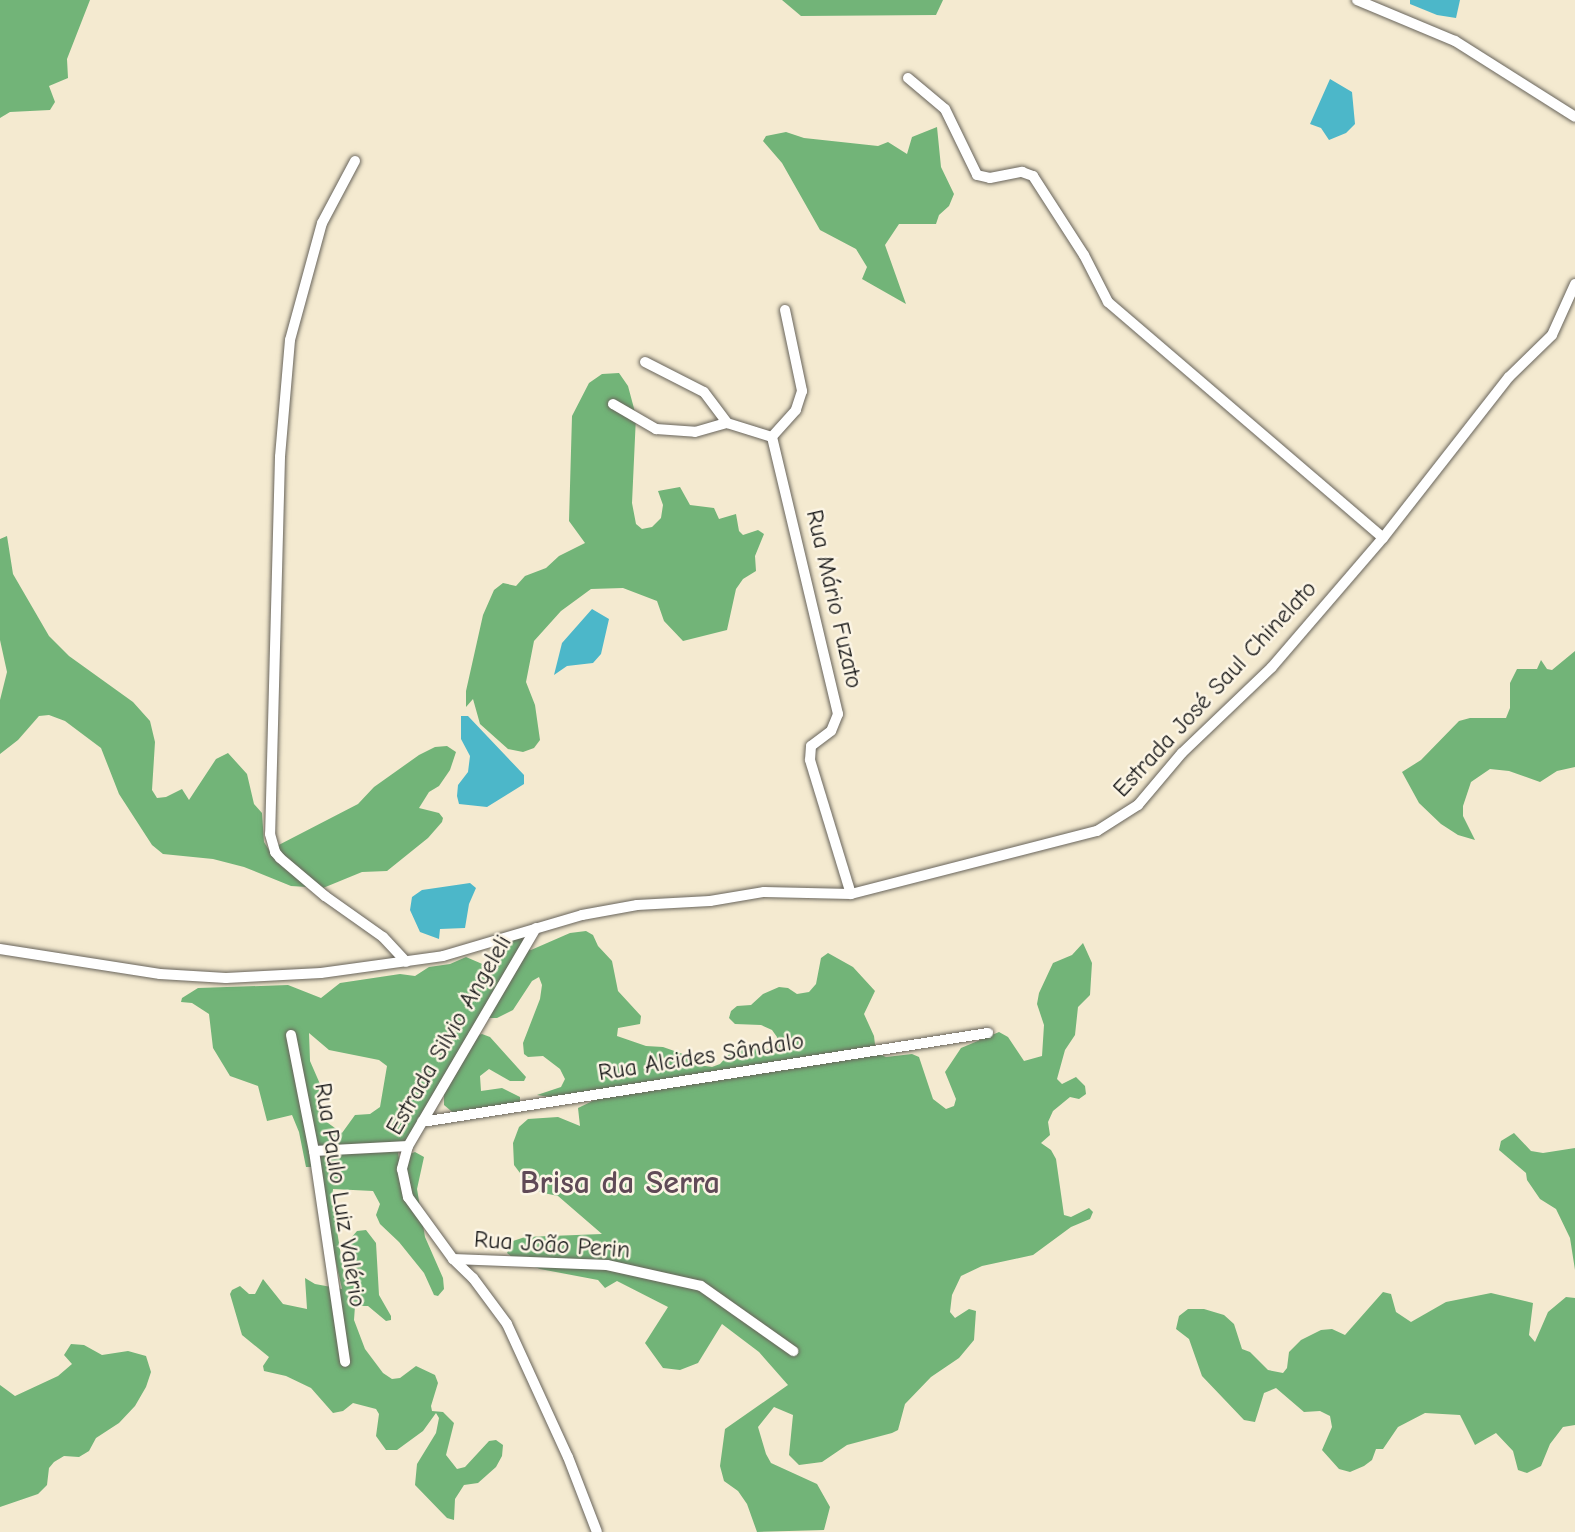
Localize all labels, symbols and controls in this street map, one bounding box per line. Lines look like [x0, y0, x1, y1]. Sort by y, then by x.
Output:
street label: Rua Mário Fuzato [799, 507, 869, 691]
street label: Estrada José Saul Chinelato [1107, 575, 1323, 803]
street label: Estrada Silvio Angeleli [380, 930, 518, 1140]
street label: Rua Alcides Sândalo [596, 1027, 806, 1087]
street label: Rua Paulo Luiz Valério [308, 1081, 372, 1309]
district label: Brisa da Serra [520, 1164, 720, 1202]
street label: Rua João Perin [473, 1225, 631, 1265]

